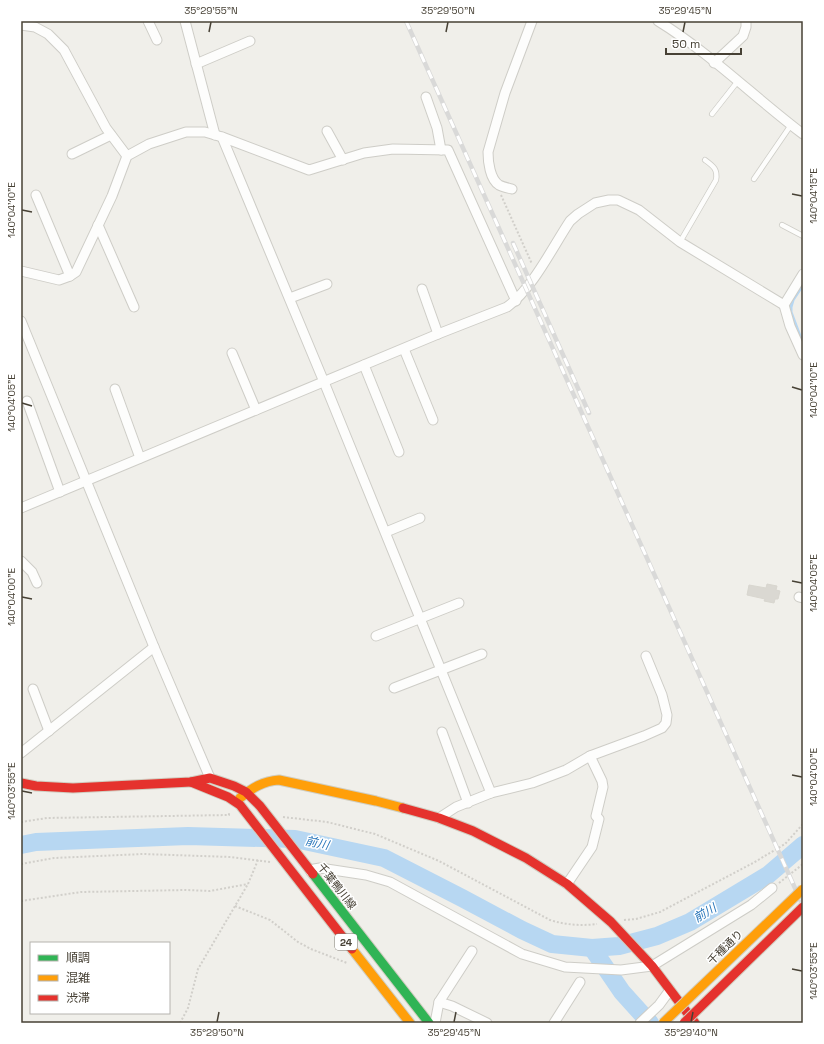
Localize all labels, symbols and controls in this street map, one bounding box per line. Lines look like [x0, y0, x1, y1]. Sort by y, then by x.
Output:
text: 35°29'55"N [184, 4, 238, 17]
text: 35°29'50"N [421, 4, 475, 17]
text: 35°29'45"N [658, 4, 712, 17]
scale bar [666, 30, 741, 56]
text: 50 m [672, 36, 700, 52]
text: 140°04'15"E [807, 168, 820, 224]
text: 140°04'10"E [5, 182, 18, 238]
text: 140°04'10"E [807, 362, 820, 418]
text: 140°04'05"E [5, 374, 18, 432]
text: 140°04'05"E [807, 554, 820, 612]
text: 140°04'00"E [5, 568, 18, 626]
text: 140°04'00"E [807, 748, 820, 806]
text: 140°03'55"E [5, 762, 18, 820]
water label: 前川 [304, 833, 332, 854]
street label: 千葉鴨川線 [315, 860, 359, 912]
water label: 前川 [691, 899, 721, 926]
street label: 千種通り [704, 927, 746, 967]
road number: 24 [335, 934, 357, 950]
legend [30, 942, 170, 1014]
text: 140°03'55"E [807, 942, 820, 1000]
text: 順調 [66, 950, 90, 966]
text: 混雑 [66, 970, 90, 986]
text: 渋滞 [66, 990, 90, 1006]
text: 35°29'50"N [190, 1026, 244, 1039]
text: 35°29'45"N [427, 1026, 481, 1039]
text: 35°29'40"N [664, 1026, 718, 1039]

